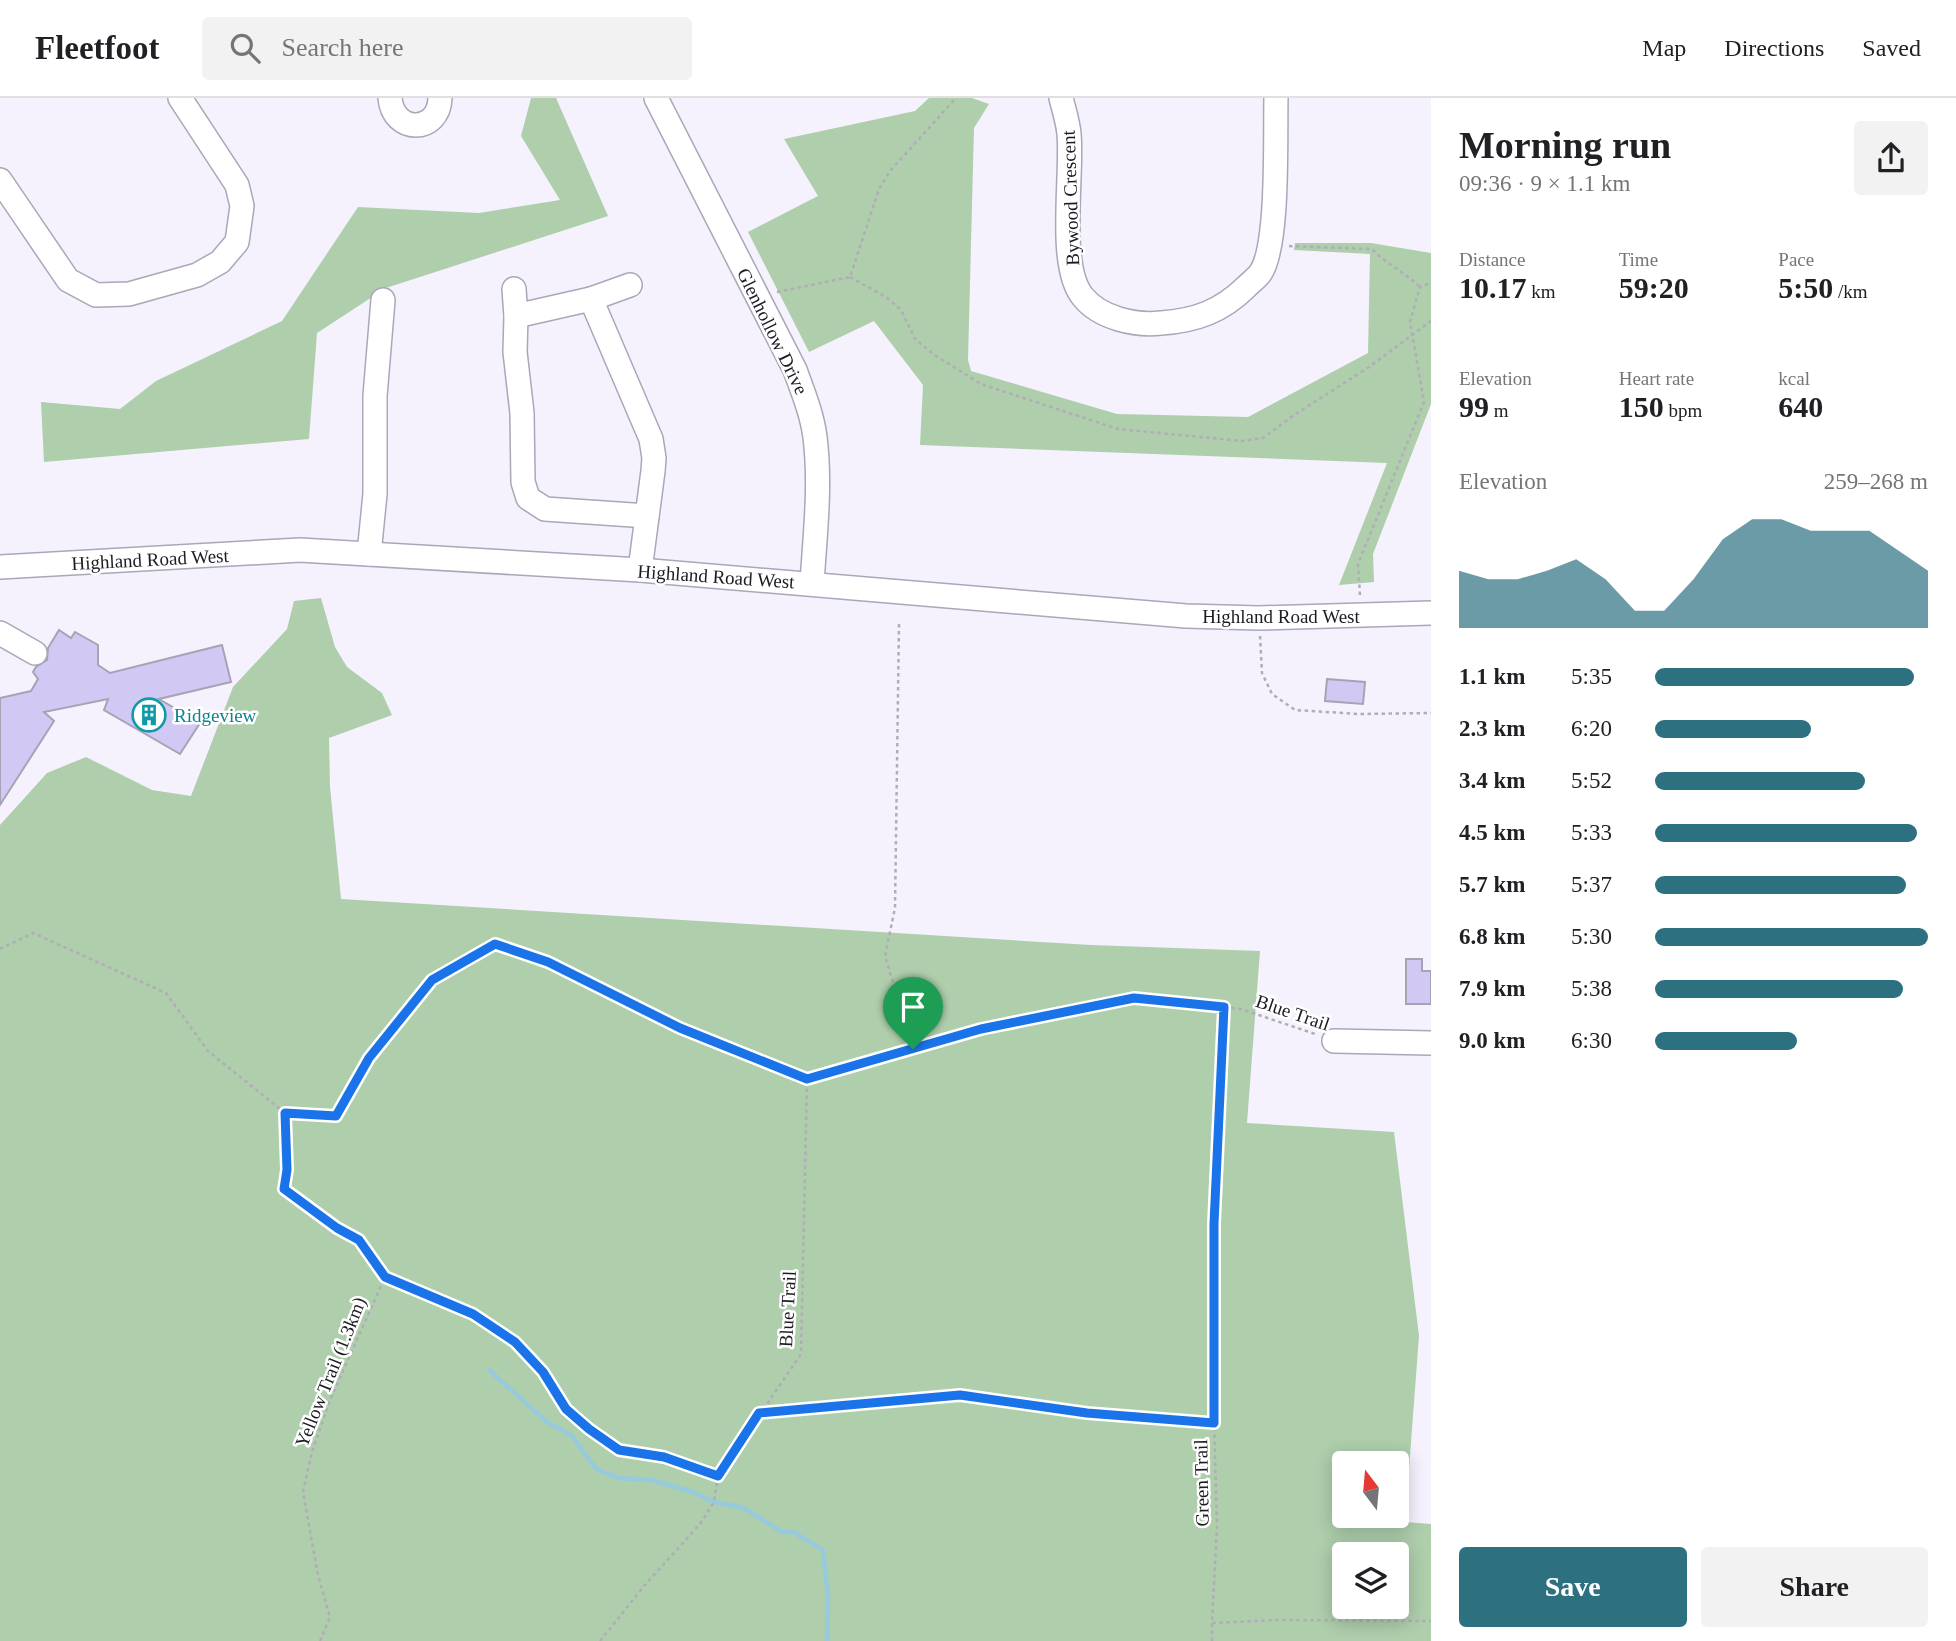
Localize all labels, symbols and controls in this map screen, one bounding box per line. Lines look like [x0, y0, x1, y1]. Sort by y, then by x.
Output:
search box [202, 17, 692, 80]
icon: search [226, 29, 264, 67]
text: Fleetfoot [35, 30, 160, 66]
text: Search here [282, 33, 404, 62]
text: Map [1642, 35, 1686, 61]
text: Directions [1724, 35, 1824, 61]
text: Saved [1862, 35, 1921, 61]
button: share [1854, 121, 1928, 195]
text: Morning run [1459, 124, 1671, 166]
street label: Bywood Crescent [1058, 129, 1083, 266]
text: 09:36 · 9 × 1.1 km [1459, 171, 1630, 196]
text: Distance [1459, 249, 1525, 270]
text: Time [1619, 249, 1658, 270]
text: Pace [1778, 249, 1814, 270]
street label: Glenhollow Drive [733, 265, 812, 398]
text: 10.17 [1459, 271, 1527, 304]
text: 59:20 [1619, 271, 1689, 304]
text: 5:50 [1778, 271, 1833, 304]
text: km [1527, 281, 1556, 302]
text: /km [1833, 281, 1868, 302]
text: Elevation [1459, 368, 1532, 389]
text: Heart rate [1619, 368, 1694, 389]
text: kcal [1778, 368, 1810, 389]
text: 99 [1459, 390, 1489, 423]
text: 150 [1619, 390, 1664, 423]
text: 640 [1778, 390, 1823, 423]
text: m [1489, 400, 1509, 421]
text: bpm [1664, 400, 1702, 421]
text: Elevation [1459, 469, 1547, 494]
text: 259–268 m [1824, 469, 1928, 494]
street label: Highland Road West [71, 545, 230, 574]
street label: Highland Road West [637, 561, 796, 593]
street label: Highland Road West [1202, 606, 1360, 627]
text: 1.1 km [1459, 664, 1525, 689]
text: 5:35 [1571, 664, 1612, 689]
building icon: Ridgeview [130, 696, 168, 734]
place label: Ridgeview [174, 705, 257, 726]
text: 2.3 km [1459, 716, 1525, 741]
text: 6:20 [1571, 716, 1612, 741]
text: 3.4 km [1459, 768, 1525, 793]
text: 5:52 [1571, 768, 1612, 793]
text: 4.5 km [1459, 820, 1525, 845]
text: 5:33 [1571, 820, 1612, 845]
text: 5.7 km [1459, 872, 1525, 897]
text: 5:37 [1571, 872, 1612, 897]
text: 6.8 km [1459, 924, 1525, 949]
text: 5:30 [1571, 924, 1612, 949]
text: 7.9 km [1459, 976, 1525, 1001]
text: 5:38 [1571, 976, 1612, 1001]
pin [883, 977, 943, 1049]
icon: arrive [894, 988, 932, 1026]
street label: Blue Trail [1253, 990, 1332, 1035]
text: 9.0 km [1459, 1028, 1525, 1053]
text: 6:30 [1571, 1028, 1612, 1053]
street label: Blue Trail [775, 1270, 800, 1348]
street label: Yellow Trail (1.3km) [291, 1294, 371, 1451]
street label: Green Trail [1190, 1439, 1213, 1527]
north arrow [1332, 1451, 1409, 1528]
map controls [1332, 1451, 1409, 1619]
button: layers [1332, 1542, 1409, 1619]
button: Save [1459, 1547, 1687, 1627]
button: Share [1701, 1547, 1928, 1627]

